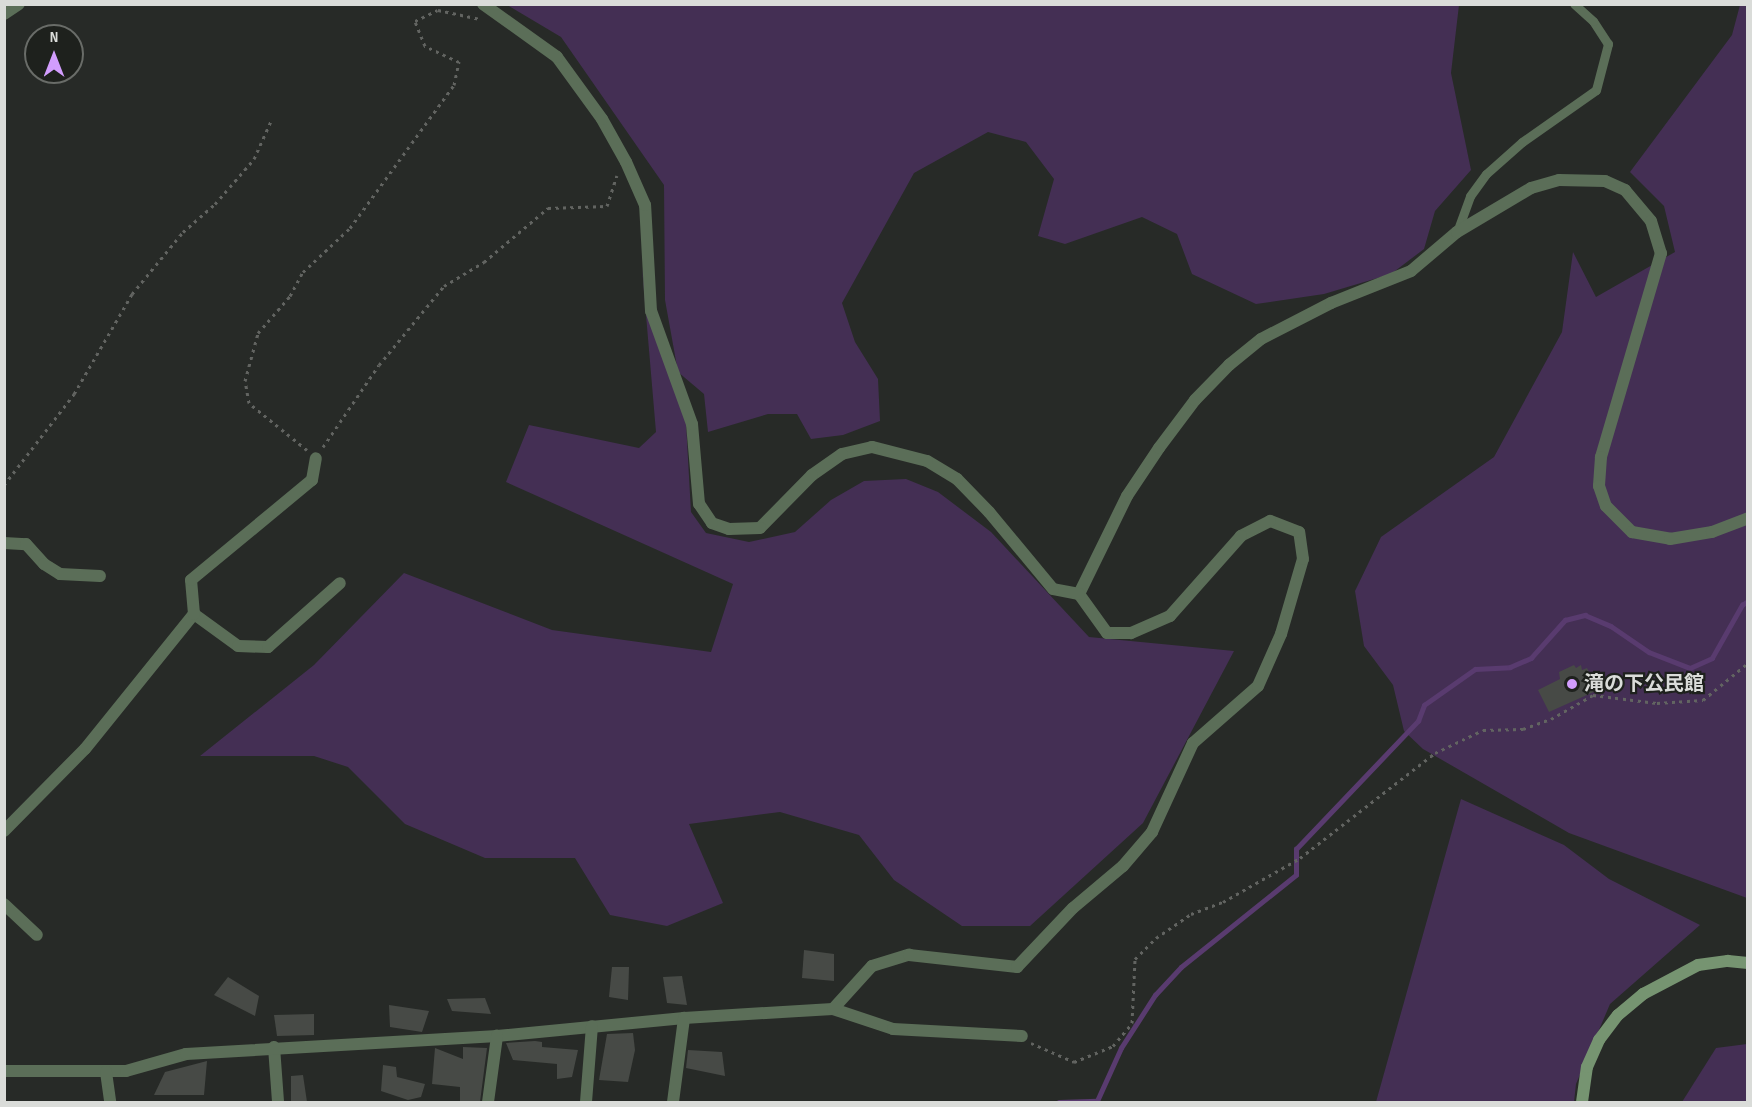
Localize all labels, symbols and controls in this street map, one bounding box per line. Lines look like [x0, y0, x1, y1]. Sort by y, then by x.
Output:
north arrow [24, 24, 84, 84]
text: N [50, 28, 58, 47]
place label: 滝の下公民館 [1584, 672, 1704, 696]
marker: 滝の下公民館 [1565, 677, 1579, 691]

